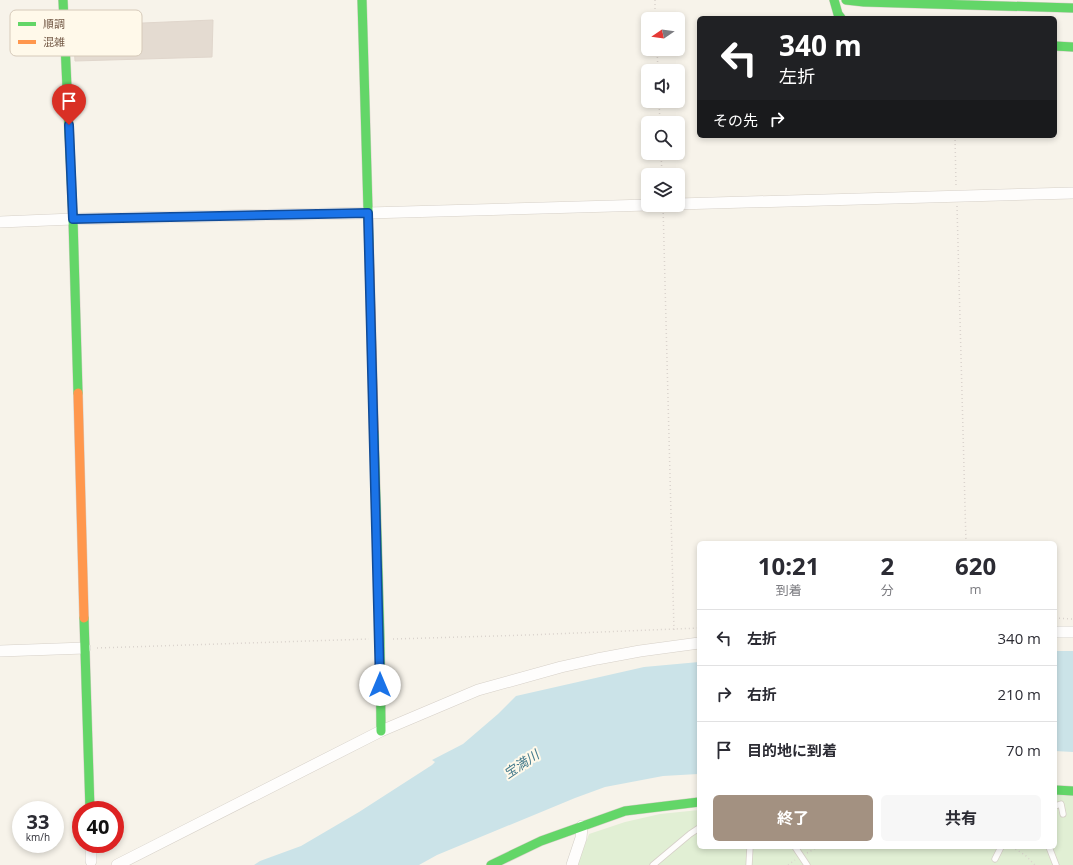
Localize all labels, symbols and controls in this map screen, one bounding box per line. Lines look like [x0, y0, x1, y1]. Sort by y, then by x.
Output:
legend [10, 10, 142, 56]
north arrow [641, 12, 685, 56]
map controls [641, 12, 685, 212]
text: 順調 [43, 16, 65, 31]
text: 340 m [779, 26, 862, 64]
icon: left [713, 32, 765, 84]
text: 混雑 [43, 34, 65, 49]
button: sound [641, 64, 685, 108]
text: 左折 [779, 64, 815, 88]
pin [52, 84, 86, 125]
icon: arrive [58, 90, 80, 112]
icon: right [766, 108, 788, 130]
text: その先 [713, 110, 758, 130]
button: search [641, 116, 685, 160]
button: layers [641, 168, 685, 212]
text: 10:21 [758, 549, 820, 582]
text: 2 [880, 549, 894, 582]
text: 620 [955, 549, 996, 582]
text: m [970, 580, 982, 598]
text: 到着 [776, 581, 802, 599]
text: 分 [881, 581, 894, 599]
icon: left [713, 627, 735, 649]
text: 左折 [747, 628, 777, 648]
text: 340 m [997, 628, 1041, 648]
position arrow [359, 664, 401, 706]
icon: right [713, 683, 735, 705]
text: 右折 [747, 684, 777, 704]
text: 210 m [997, 684, 1041, 704]
icon: arrive [713, 739, 735, 761]
text: 目的地に到着 [747, 740, 837, 760]
text: 70 m [1006, 740, 1041, 760]
water label: 宝満川 [500, 745, 544, 782]
button: 終了 [713, 795, 873, 841]
button: 共有 [881, 795, 1041, 841]
speed limit sign: 40 [72, 801, 124, 853]
text: 33 [27, 808, 49, 835]
text: km/h [26, 830, 50, 844]

